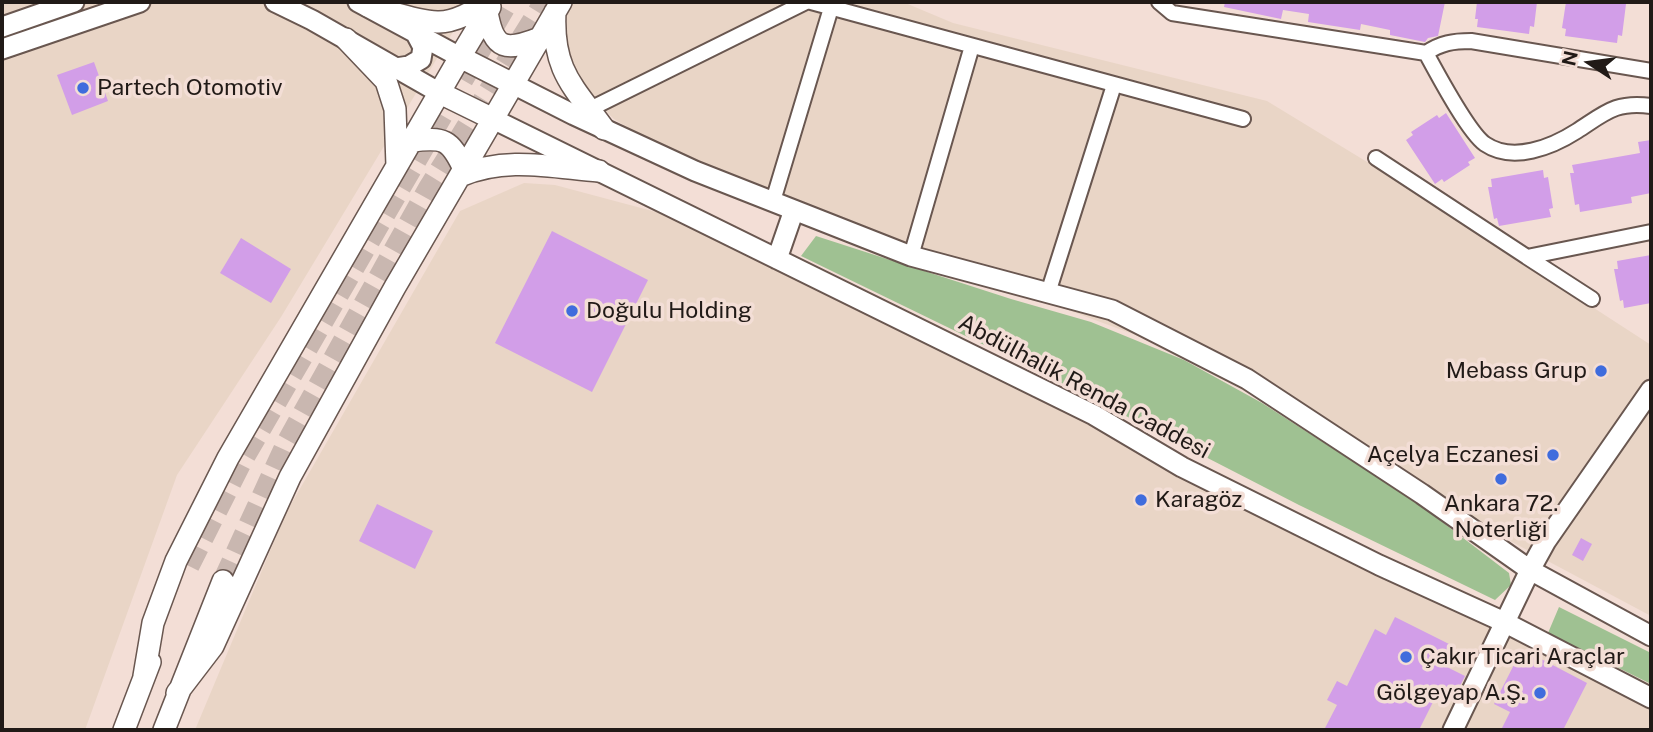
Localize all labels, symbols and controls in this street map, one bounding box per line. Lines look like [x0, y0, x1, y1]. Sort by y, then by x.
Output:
north arrow [1555, 28, 1625, 98]
text: N [1557, 49, 1582, 68]
place label: Partech Otomotiv [97, 74, 283, 102]
marker: Partech Otomotiv [75, 80, 91, 96]
place label: Doğulu Holding [586, 297, 752, 325]
marker: Doğulu Holding [564, 303, 580, 319]
street label: Abdülhalik Renda Caddesi [954, 309, 1214, 465]
place label: Mebass Grup [1446, 357, 1587, 385]
marker: Mebass Grup [1593, 363, 1609, 379]
place label: Açelya Eczanesi [1367, 441, 1539, 469]
marker: Açelya Eczanesi [1545, 447, 1561, 463]
marker: Ankara 72. Noterliği [1493, 471, 1509, 487]
place label: Karagöz [1155, 486, 1242, 514]
place label: Ankara 72. Noterliği [1444, 490, 1558, 544]
marker: Karagöz [1133, 492, 1149, 508]
place label: Çakır Ticari Araçlar [1420, 643, 1625, 671]
marker: Çakır Ticari Araçlar [1398, 649, 1414, 665]
place label: Gölgeyap A.Ş. [1376, 679, 1526, 707]
marker: Gölgeyap A.Ş. [1532, 685, 1548, 701]

